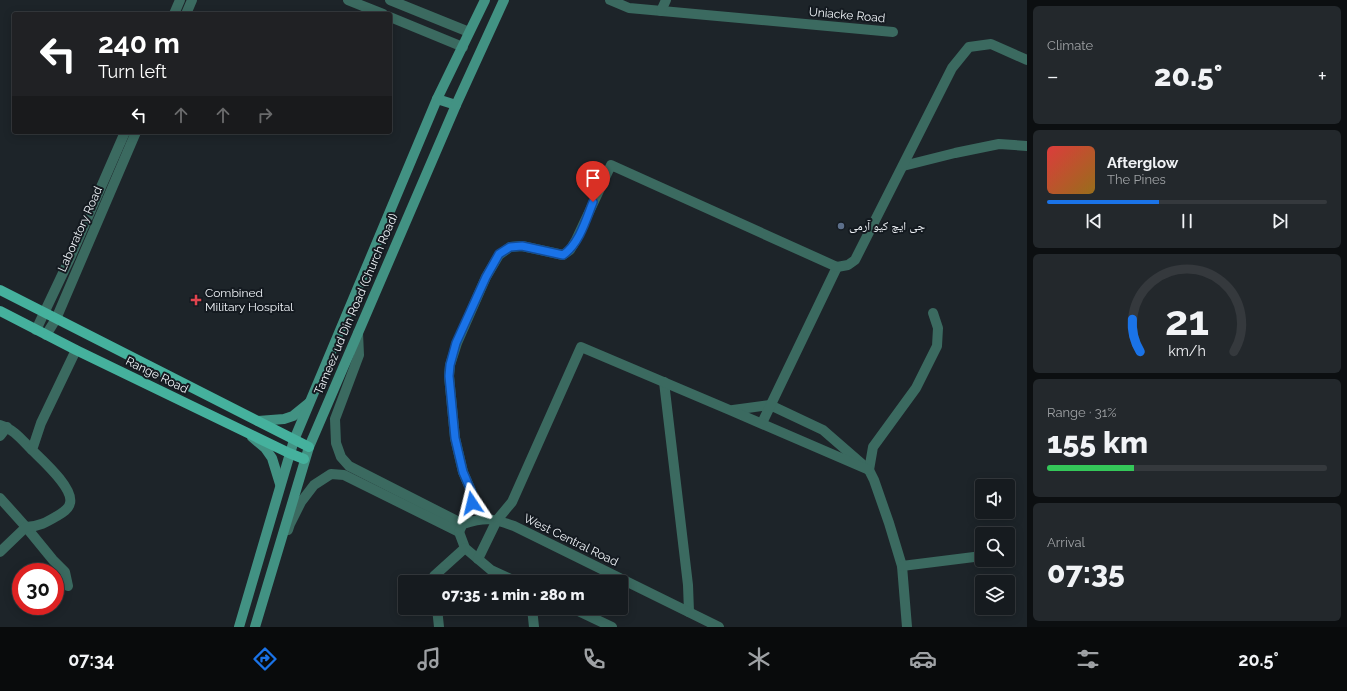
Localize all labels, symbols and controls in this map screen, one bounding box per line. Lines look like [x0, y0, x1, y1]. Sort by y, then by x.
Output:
street label: Uniacke Road [808, 5, 886, 25]
text: 240 m [98, 27, 180, 60]
icon: left [32, 28, 84, 80]
text: Climate [1047, 38, 1093, 53]
text: 20.5° [1154, 58, 1223, 93]
text: Turn left [98, 61, 167, 82]
text: − [1047, 63, 1059, 89]
text: + [1318, 63, 1327, 89]
icon: left [128, 104, 150, 126]
icon: ahead [170, 104, 192, 126]
icon: ahead [212, 104, 234, 126]
icon: right [254, 104, 276, 126]
text: Afterglow [1107, 154, 1178, 172]
pin [576, 161, 610, 202]
icon: arrive [582, 167, 604, 189]
text: The Pines [1107, 172, 1166, 187]
street label: Laboratory Road [55, 184, 105, 274]
icon: previous [1083, 210, 1105, 232]
icon: pause [1176, 210, 1198, 232]
icon: next [1269, 210, 1291, 232]
street label: Tameez ud Din Road (Church Road) [311, 211, 401, 397]
place label: جی ایچ کیو آرمی [849, 219, 926, 233]
marker: جی ایچ کیو آرمی [836, 221, 846, 231]
place label: Combined Military Hospital [205, 286, 294, 314]
marker: Combined Military Hospital [190, 294, 202, 306]
text: 21 [1165, 295, 1209, 344]
text: km/h [1168, 342, 1206, 358]
street label: Range Road [124, 354, 190, 396]
text: Range · 31% [1047, 405, 1117, 420]
text: 155 km [1047, 425, 1148, 460]
map controls [975, 479, 1015, 615]
button: sound [975, 479, 1015, 519]
position arrow [451, 482, 493, 524]
street label: West Central Road [521, 511, 621, 569]
button: search [975, 527, 1015, 567]
text: Arrival [1047, 535, 1085, 550]
text: 07:35 [1047, 555, 1125, 590]
speed limit sign: 30 [12, 563, 64, 615]
button: layers [975, 575, 1015, 615]
text: 07:35 · 1 min · 280 m [441, 586, 585, 604]
icon: directions [251, 645, 279, 673]
icon: music [415, 645, 443, 673]
icon: phone [580, 645, 608, 673]
icon: climate [745, 645, 773, 673]
icon: car [909, 645, 937, 673]
icon: filters [1074, 645, 1102, 673]
text: 07:34 [68, 649, 114, 670]
text: 20.5° [1238, 649, 1279, 670]

